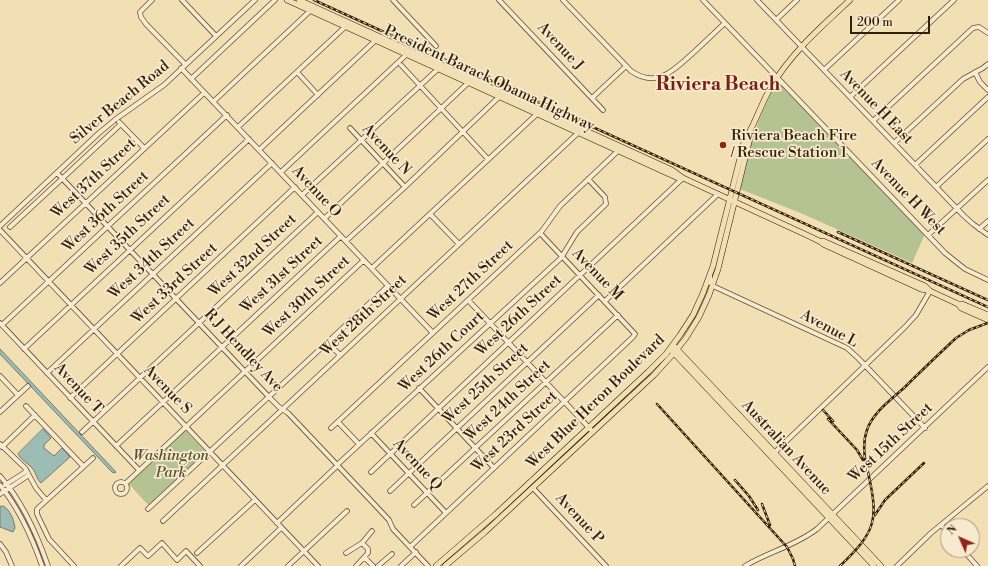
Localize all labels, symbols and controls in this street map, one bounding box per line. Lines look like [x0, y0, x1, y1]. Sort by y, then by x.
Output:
scale bar [852, 8, 932, 34]
text: 200 m [857, 15, 893, 30]
street label: Avenue J [533, 19, 587, 75]
street label: President Barack Obama Highway [381, 22, 597, 136]
street label: Silver Beach Road [67, 57, 173, 149]
street label: Avenue H East [836, 66, 916, 148]
district label: Riviera Beach [656, 74, 780, 96]
street label: Avenue N [358, 121, 414, 179]
place label: Riviera Beach Fire / Rescue Station 1 [731, 127, 857, 162]
street label: West 37th Street [48, 135, 140, 223]
marker: Riviera Beach Fire / Rescue Station 1 [718, 140, 728, 150]
street label: Avenue H West [867, 155, 949, 239]
street label: Avenue O [288, 162, 344, 222]
street label: West 36th Street [59, 168, 153, 256]
street label: West 35th Street [82, 191, 174, 279]
street label: West 32nd Street [205, 211, 301, 301]
street label: West 34th Street [105, 215, 199, 303]
street label: West 31st Street [237, 232, 327, 318]
street label: West 27th Street [425, 237, 517, 325]
street label: West 33rd Street [128, 240, 222, 328]
street label: Avenue M [568, 245, 626, 305]
street label: West 30th Street [260, 252, 354, 342]
street label: West 28th Street [317, 271, 411, 361]
street label: West 26th Street [472, 271, 566, 361]
street label: R J Hendley Ave [200, 306, 286, 396]
street label: Avenue L [797, 306, 861, 352]
street label: West 26th Court [396, 308, 488, 396]
street label: West Blue Heron Boulevard [523, 331, 669, 473]
street label: West 25th Street [439, 340, 533, 428]
street label: West 24th Street [461, 357, 555, 445]
street label: Avenue T [50, 360, 106, 418]
street label: Avenue S [139, 362, 195, 418]
street label: West 23rd Street [468, 388, 562, 476]
street label: Australian Avenue [737, 397, 835, 499]
street label: West 15th Street [845, 399, 937, 487]
street label: Avenue Q [389, 435, 445, 495]
park label: Washington Park [133, 447, 209, 482]
street label: Avenue P [551, 490, 607, 548]
north arrow [940, 518, 980, 558]
text: N [944, 522, 960, 538]

